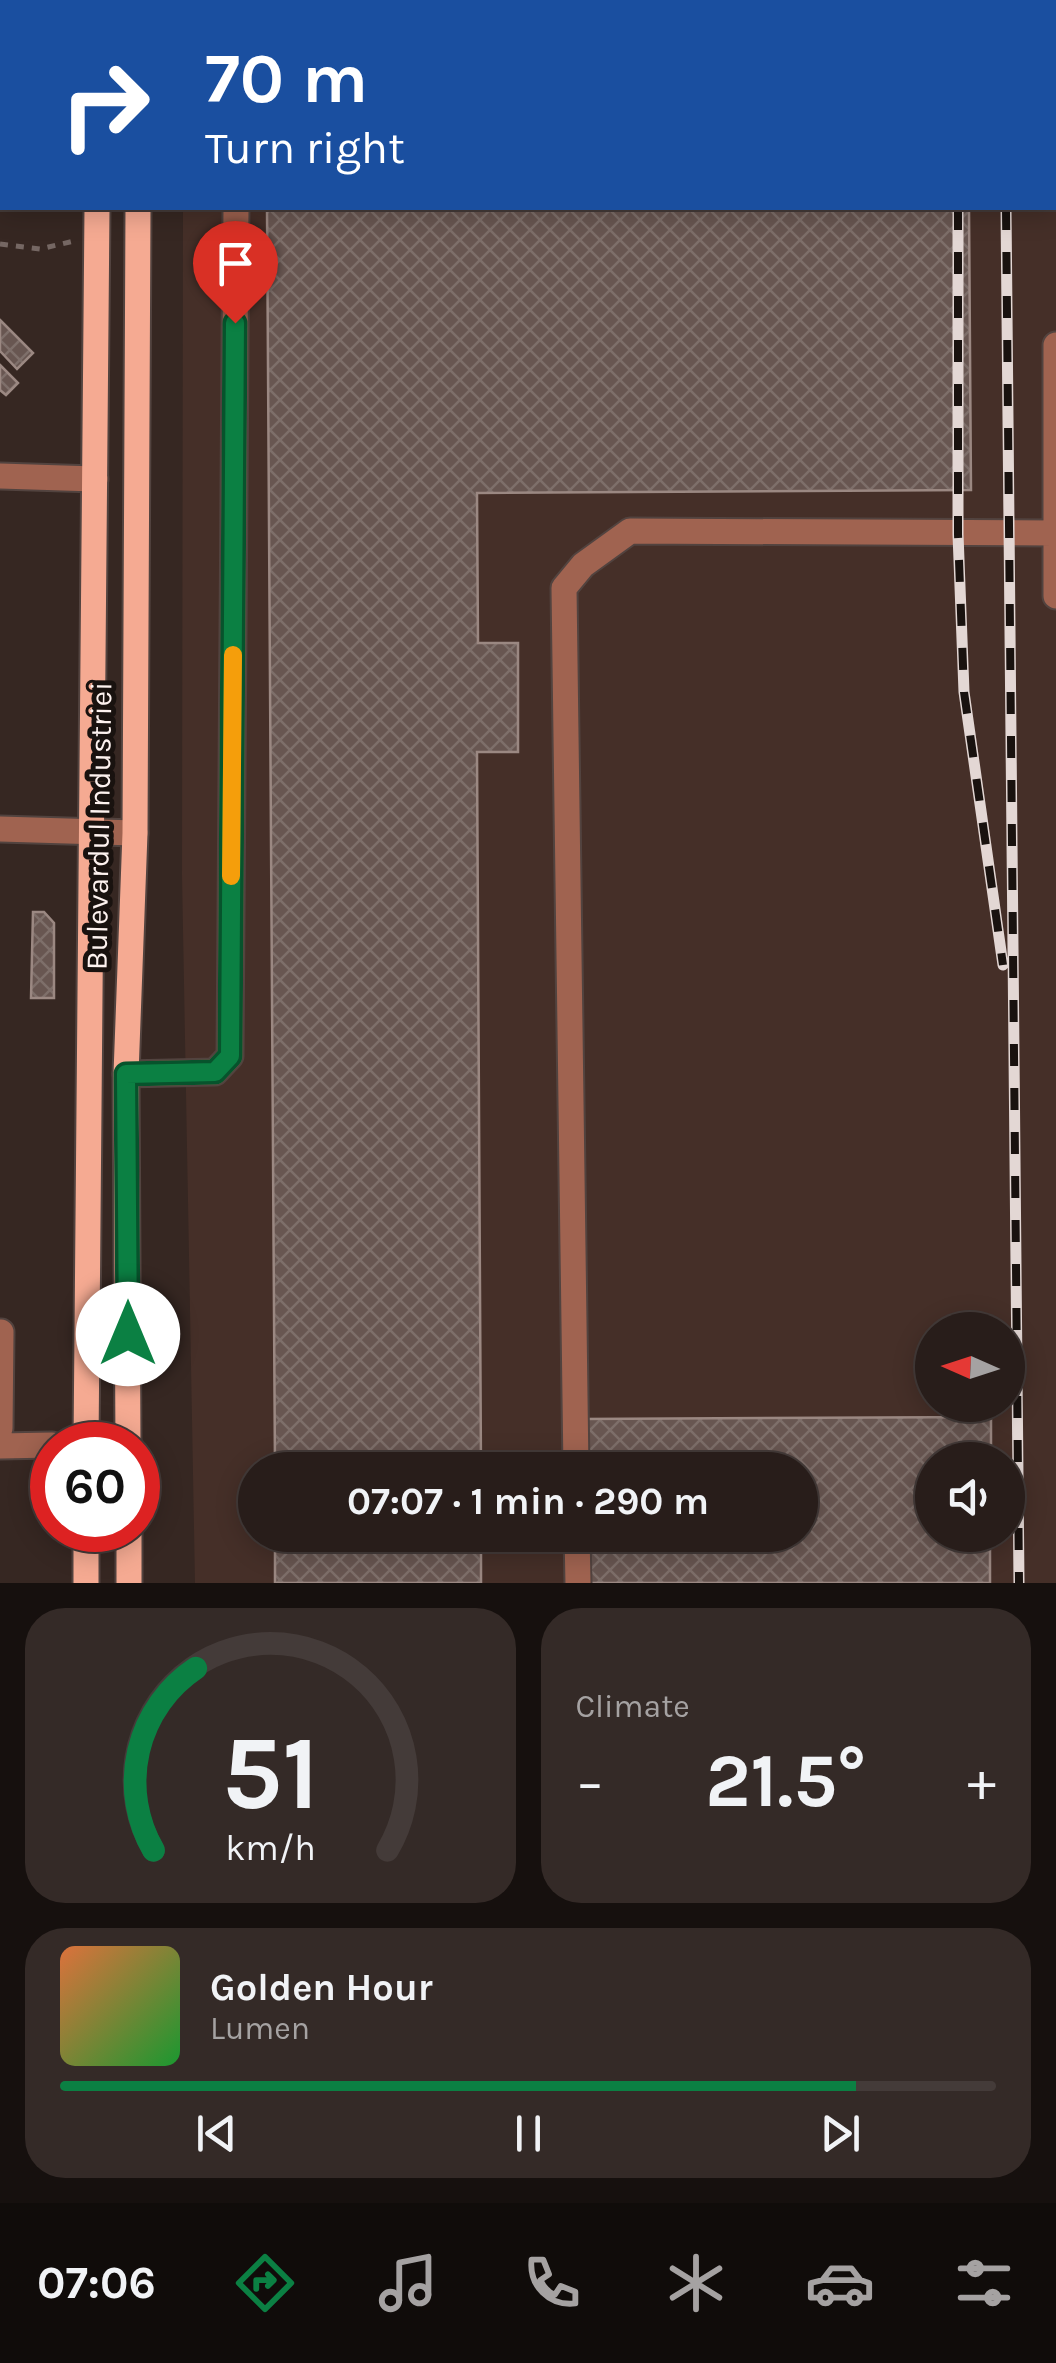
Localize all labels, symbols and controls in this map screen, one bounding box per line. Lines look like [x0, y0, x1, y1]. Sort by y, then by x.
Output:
text: 70 m [205, 38, 368, 120]
icon: right [40, 40, 170, 170]
text: Turn right [205, 122, 405, 174]
pin [193, 221, 278, 324]
icon: arrive [208, 236, 263, 291]
street label: Bulevardul Industriei [78, 682, 120, 970]
position arrow [76, 1282, 180, 1386]
north arrow [915, 1312, 1025, 1422]
map controls [915, 1312, 1025, 1552]
speed limit sign: 60 [30, 1422, 160, 1552]
button: sound [915, 1442, 1025, 1552]
text: 07:07 · 1 min · 290 m [347, 1479, 709, 1524]
text: Climate [576, 1688, 690, 1725]
text: 51 [221, 1713, 319, 1834]
text: 21.5° [705, 1737, 866, 1825]
text: − [576, 1750, 604, 1814]
text: + [967, 1750, 996, 1814]
text: km/h [225, 1827, 316, 1869]
text: Golden Hour [210, 1965, 433, 2010]
text: Lumen [210, 2010, 310, 2047]
icon: previous [189, 2106, 244, 2161]
icon: pause [501, 2106, 556, 2161]
icon: next [813, 2106, 868, 2161]
icon: directions [230, 2248, 300, 2318]
icon: music [373, 2248, 443, 2318]
icon: phone [517, 2248, 587, 2318]
icon: climate [661, 2248, 731, 2318]
icon: car [805, 2248, 875, 2318]
icon: filters [949, 2248, 1019, 2318]
text: 07:06 [37, 2257, 156, 2309]

